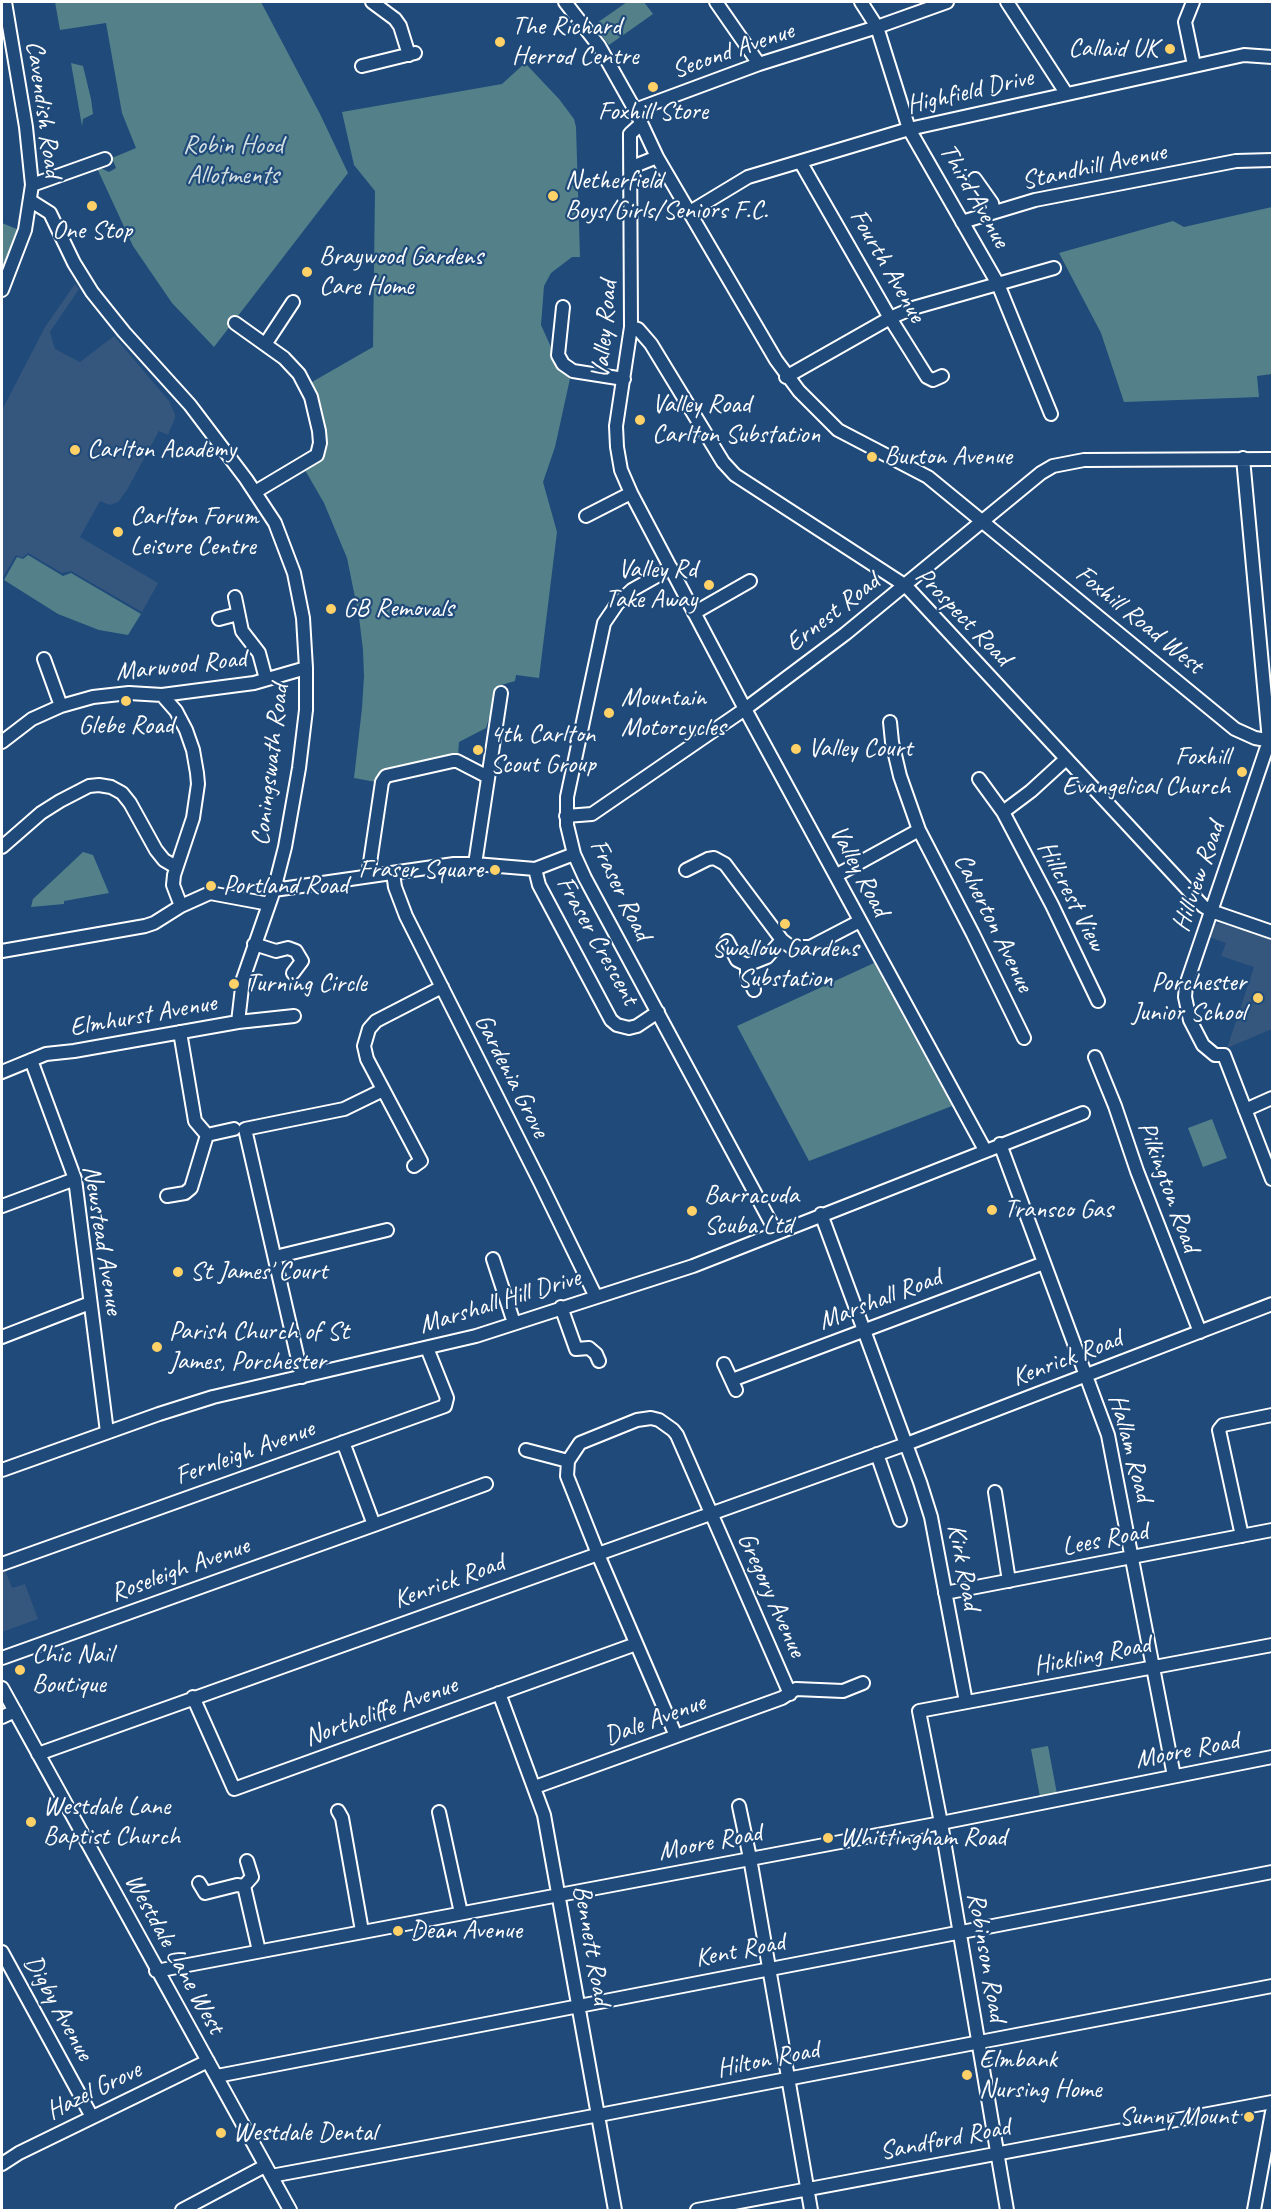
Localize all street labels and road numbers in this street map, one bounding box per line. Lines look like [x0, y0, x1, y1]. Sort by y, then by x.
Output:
street label: Second Avenue [668, 16, 798, 86]
street label: Cavendish Road [18, 39, 68, 179]
street label: Highfield Drive [904, 62, 1036, 122]
street label: Standhill Avenue [1019, 136, 1169, 198]
street label: Third Avenue [932, 138, 1016, 254]
street label: Fourth Avenue [842, 204, 932, 328]
street label: Valley Road [585, 279, 625, 381]
street label: Foxhill Road West [1069, 559, 1209, 681]
street label: Prospect Road [908, 561, 1018, 673]
street label: Ernest Road [780, 567, 886, 659]
street label: Marwood Road [114, 644, 248, 688]
street label: Coningswath Road [246, 683, 296, 847]
street label: Hillview Road [1166, 818, 1232, 936]
street label: Valley Road [822, 820, 896, 922]
street label: Fraser Road [582, 834, 658, 946]
street label: Hillcrest View [1030, 836, 1112, 956]
street label: Calverton Avenue [946, 849, 1040, 997]
street label: Fraser Crescent [549, 871, 645, 1011]
street label: Elmhurst Avenue [67, 988, 219, 1044]
street label: Gardenia Grove [467, 1009, 555, 1143]
street label: Pilkington Road [1130, 1118, 1206, 1256]
street label: Newstead Avenue [75, 1163, 129, 1317]
street label: Marshall Road [814, 1262, 946, 1338]
street label: Marshall Hill Drive [416, 1263, 584, 1341]
street label: Kenrick Road [1008, 1324, 1126, 1394]
street label: Hallam Road [1101, 1391, 1159, 1505]
street label: Fernleigh Avenue [171, 1413, 319, 1493]
street label: Lees Road [1059, 1516, 1151, 1564]
street label: Kirk Road [939, 1521, 987, 1613]
street label: Gregory Avenue [730, 1528, 812, 1662]
street label: Roseleigh Avenue [106, 1531, 254, 1609]
street label: Kenrick Road [389, 1548, 509, 1616]
street label: Hickling Road [1031, 1629, 1153, 1683]
street label: Northcliffe Avenue [300, 1670, 462, 1754]
street label: Dale Avenue [600, 1687, 710, 1753]
street label: Moore Road [1133, 1726, 1241, 1776]
street label: Moore Road [656, 1818, 764, 1868]
street label: Westdale Lane West [117, 1868, 231, 2040]
street label: Bennett Road [565, 1883, 617, 2007]
street label: Robinson Road [959, 1890, 1013, 2024]
street label: Kent Road [693, 1927, 787, 1975]
street label: Digby Avenue [16, 1950, 100, 2066]
street label: Hilton Road [714, 2035, 822, 2085]
street label: Hazel Grove [42, 2055, 146, 2127]
street label: Sandford Road [877, 2112, 1013, 2168]

